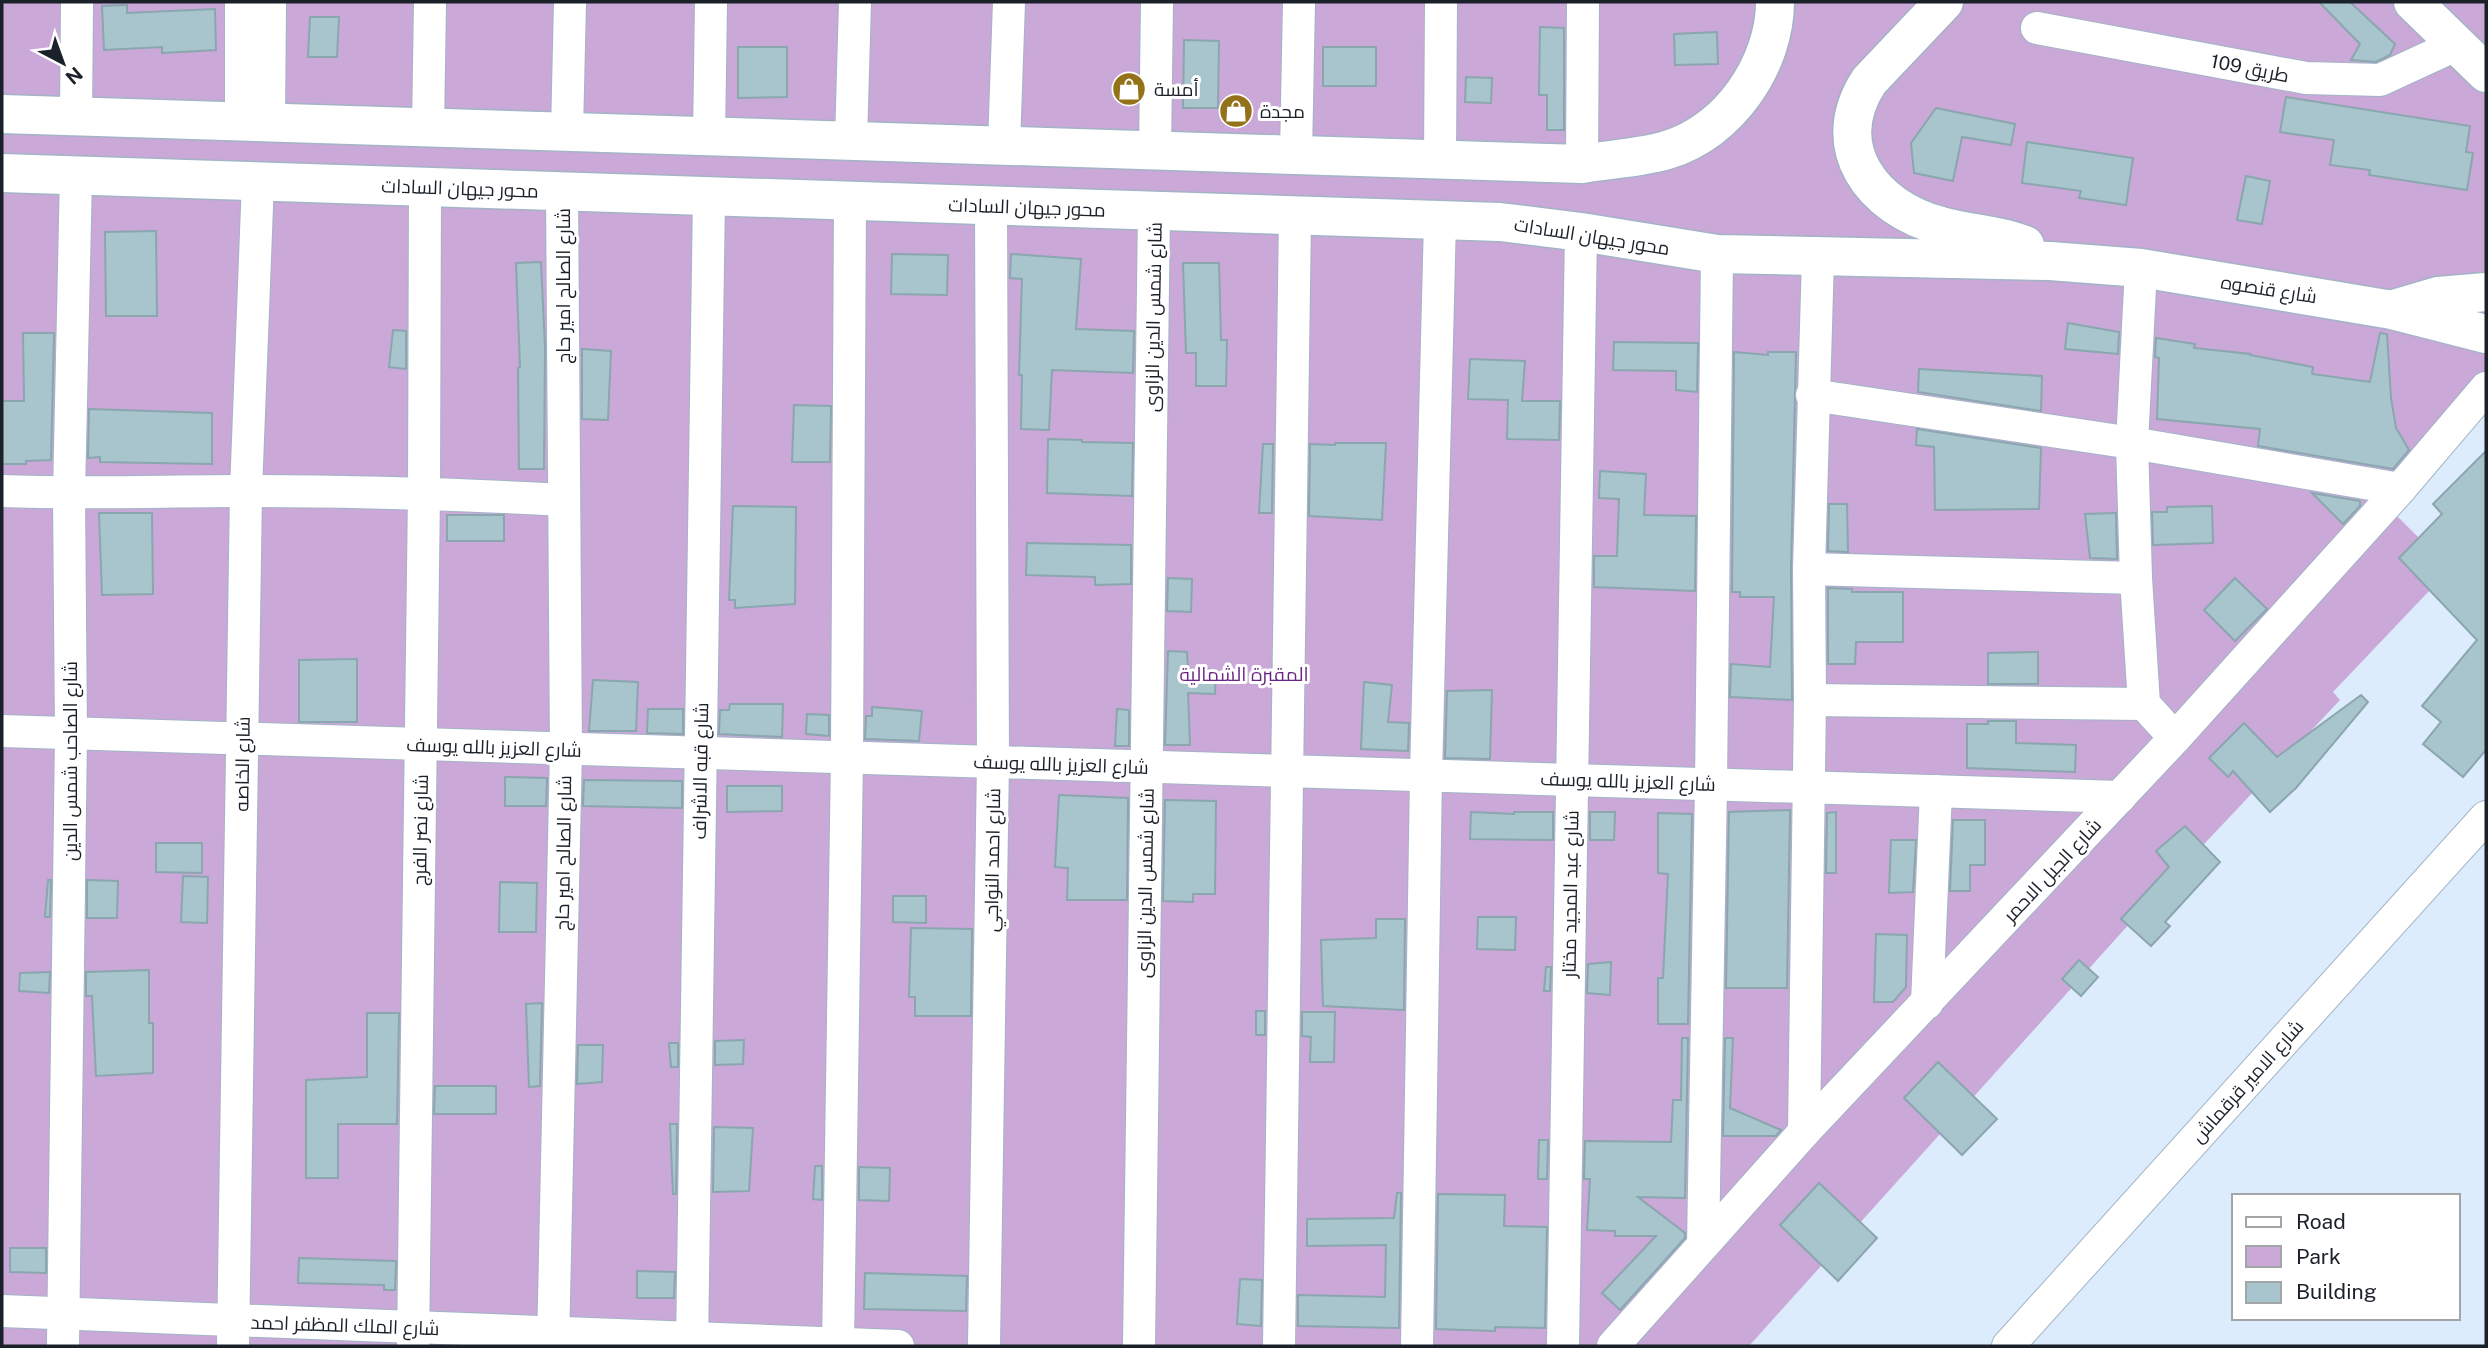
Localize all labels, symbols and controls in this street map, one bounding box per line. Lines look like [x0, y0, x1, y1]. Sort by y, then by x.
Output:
north arrow [28, 28, 98, 98]
street label: طريق 109 [2209, 50, 2291, 88]
text: N [61, 63, 87, 89]
shop icon: أمسة [1110, 70, 1148, 108]
place label: أمسة [1154, 78, 1199, 100]
shop icon: مجدة [1217, 92, 1255, 130]
place label: مجدة [1260, 100, 1305, 122]
street label: محور جيهان السادات [381, 174, 539, 203]
street label: محور جيهان السادات [948, 193, 1106, 222]
street label: شارع الصالح امير حاج [552, 208, 577, 364]
street label: محور جيهان السادات [1512, 213, 1671, 260]
street label: شارع شمس الدين الزاوى [1140, 222, 1169, 412]
street label: شارع قنصوه [2219, 271, 2319, 310]
street label: شارع الصاحب شمس الدين [59, 661, 84, 861]
park label: المقبرة الشمالية [1179, 663, 1309, 686]
street label: شارع قبه الاشراف [688, 702, 715, 840]
street label: شارع الخاصه [230, 716, 257, 812]
street label: شارع العزيز بالله يوسف [406, 733, 582, 764]
street label: شارع العزيز بالله يوسف [973, 750, 1149, 781]
street label: شارع العزيز بالله يوسف [1540, 767, 1716, 798]
street label: شارع نصر الفرج [408, 774, 435, 886]
street label: شارع الصالح امير حاج [551, 775, 578, 931]
street label: شارع احمد النواجي [980, 788, 1008, 932]
street label: شارع شمس الدين الزاوى [1132, 788, 1161, 978]
street label: شارع عبد المجيد مختار [1558, 810, 1585, 979]
street label: شارع الجبل الاحمر [1998, 814, 2108, 929]
street label: شارع الامير قرقماش [2186, 1015, 2310, 1149]
legend [2232, 1194, 2460, 1320]
text: Road [2296, 1209, 2346, 1234]
text: Park [2296, 1244, 2341, 1269]
text: Building [2296, 1279, 2377, 1304]
street label: شارع الملك المظفر احمد [250, 1311, 440, 1342]

